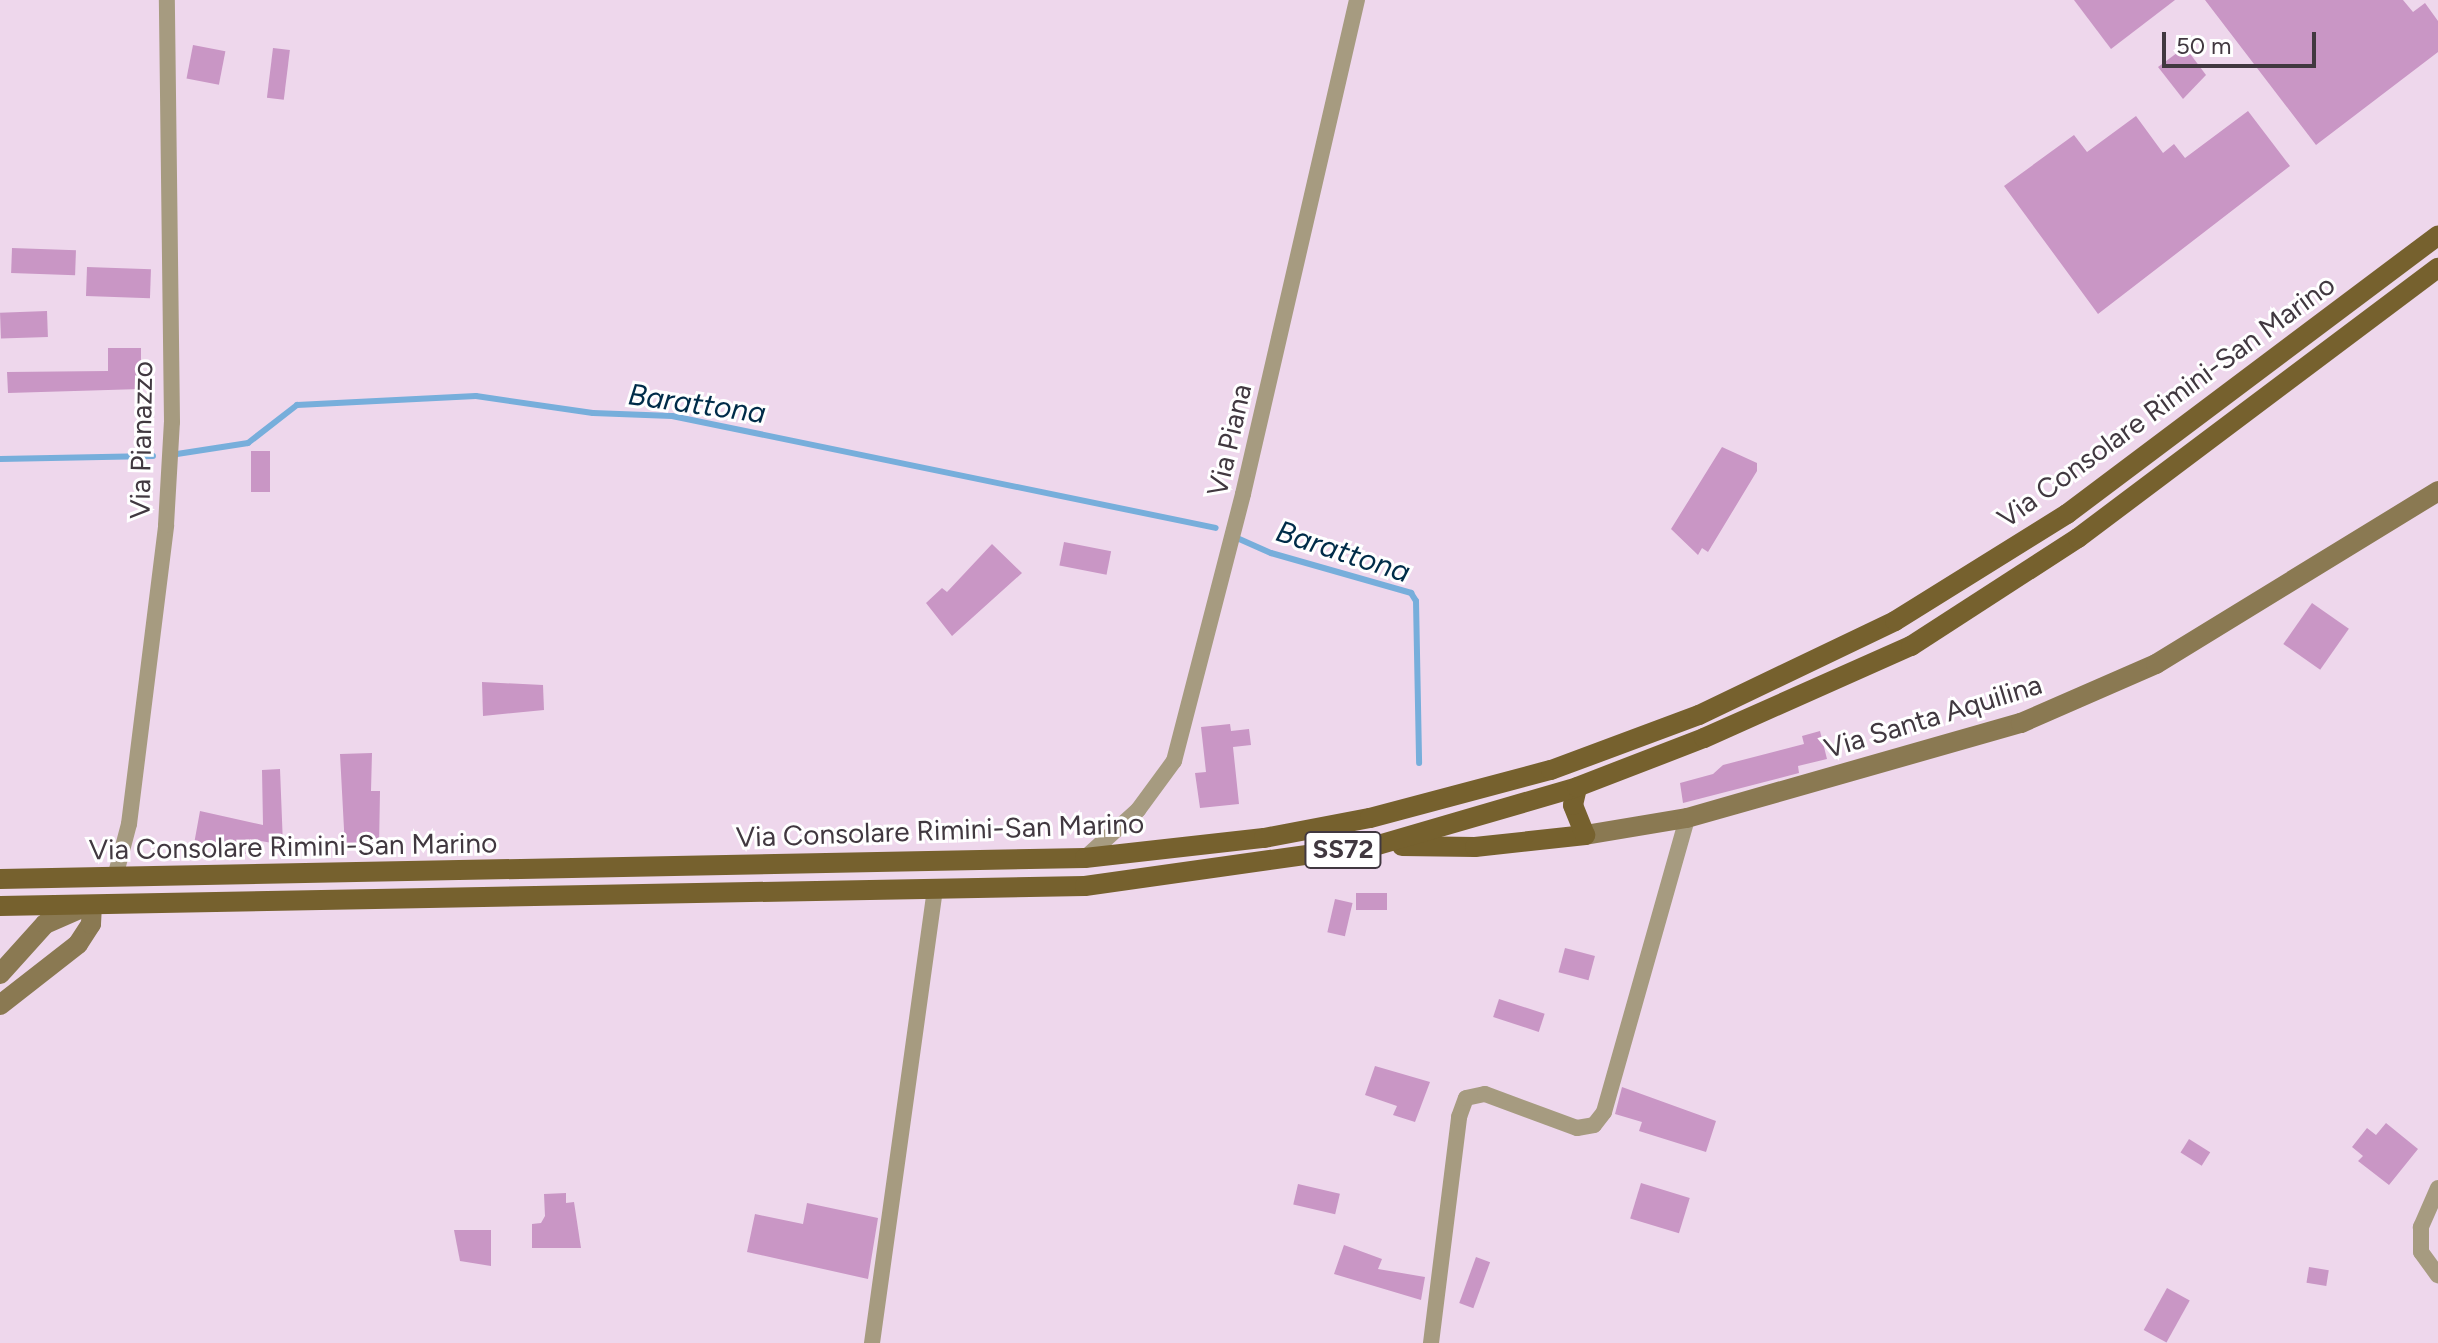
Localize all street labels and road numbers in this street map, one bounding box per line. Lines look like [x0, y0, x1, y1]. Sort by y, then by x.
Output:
street label: Via Consolare Rimini-San Marino [1991, 267, 2341, 535]
street label: Via Pianazzo [123, 361, 159, 519]
street label: Via Piana [1200, 381, 1258, 499]
street label: Via Santa Aquilina [1820, 667, 2046, 765]
street label: Via Consolare Rimini-San Marino [735, 806, 1145, 854]
street label: Via Consolare Rimini-San Marino [88, 826, 498, 866]
road number: SS72 [1303, 828, 1383, 872]

